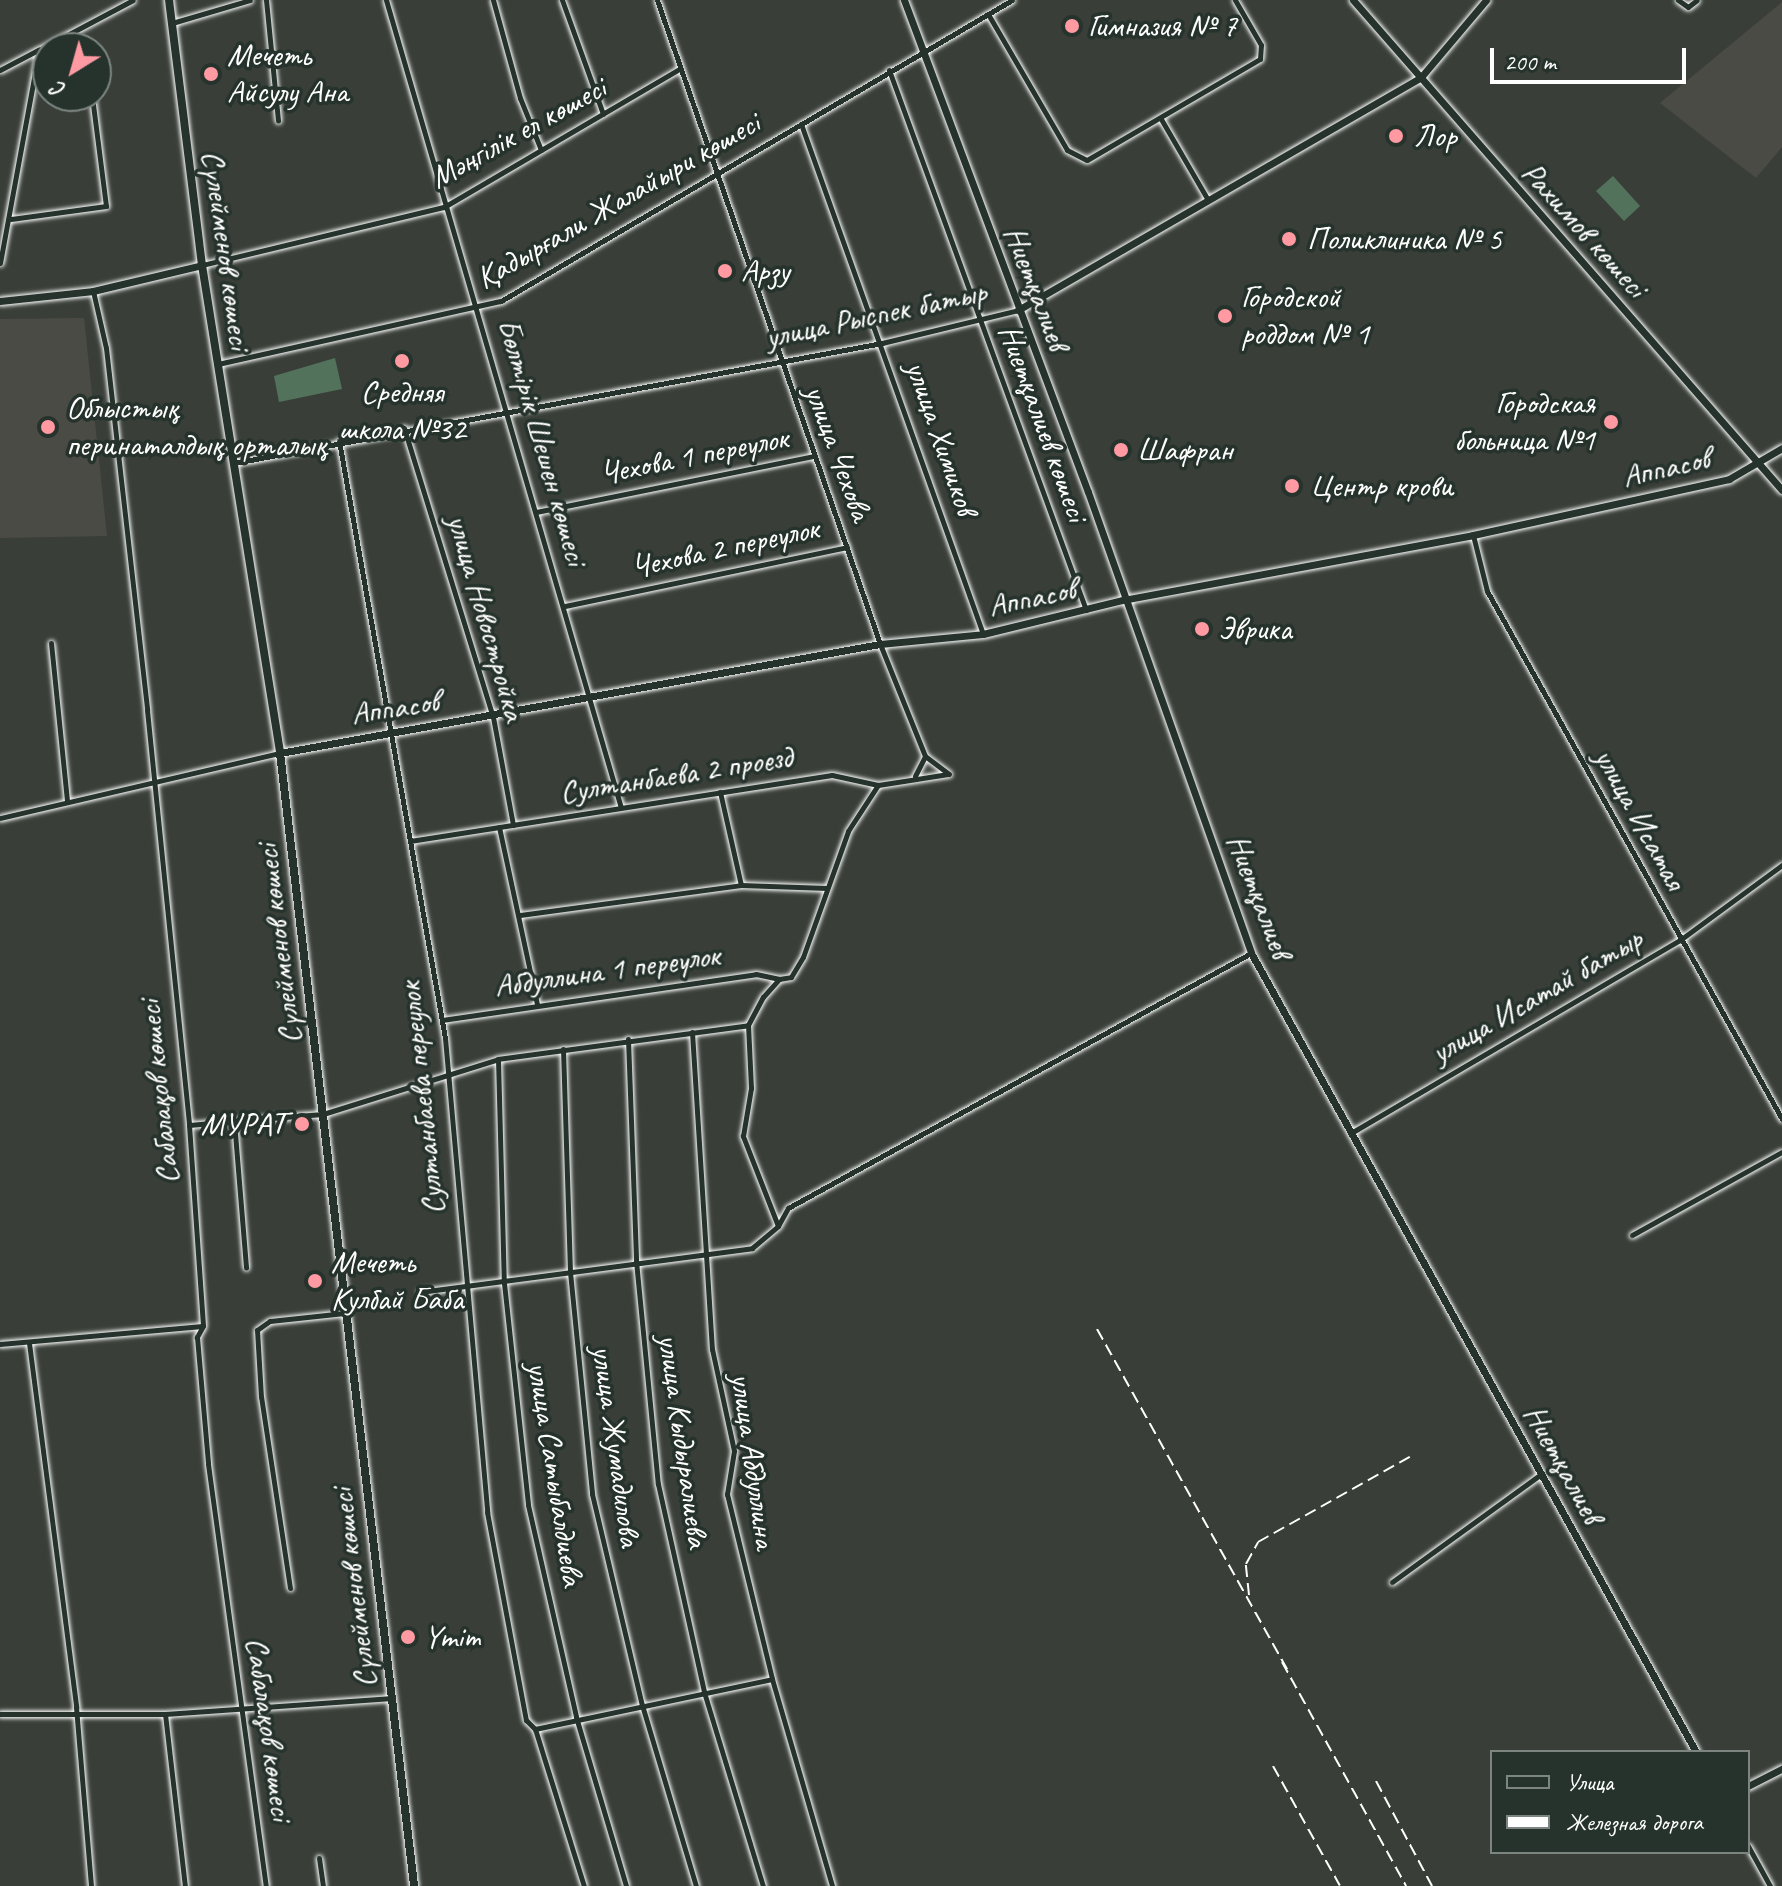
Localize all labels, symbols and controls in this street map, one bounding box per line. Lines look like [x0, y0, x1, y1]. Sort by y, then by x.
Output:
place label: Гимназия № 7 [1088, 7, 1237, 45]
marker: Гимназия № 7 [1063, 17, 1081, 35]
north arrow [32, 32, 112, 112]
scale bar [1494, 32, 1690, 82]
place label: Мечеть Айсулу Ана [227, 37, 349, 112]
text: 200 m [1504, 47, 1556, 77]
marker: Мечеть Айсулу Ана [202, 65, 220, 83]
street label: Мәңгілік ел көшесі [423, 69, 613, 197]
text: С [46, 75, 72, 104]
street label: Қадырғали Жалайыри көшесі [468, 103, 768, 299]
place label: Лор [1414, 117, 1457, 155]
marker: Лор [1385, 125, 1407, 147]
street label: Сүлейменов көшесі [193, 148, 259, 352]
street label: Рахимов көшесі [1513, 154, 1655, 306]
place label: Поликлиника № 5 [1307, 220, 1502, 258]
street label: Ниетқалиев [995, 221, 1077, 355]
marker: Поликлиника № 5 [1278, 228, 1300, 250]
place label: Арзу [741, 252, 789, 290]
marker: Арзу [716, 262, 734, 280]
street label: улица Рыспек батыр [761, 273, 991, 357]
place label: Городской роддом № 1 [1241, 279, 1369, 354]
marker: Городской роддом № 1 [1216, 307, 1234, 325]
street label: Бөлтірік Шешен көшесі [488, 314, 596, 570]
street label: Ниетқалиев көшесі [990, 319, 1096, 527]
marker: Средняя школа №32 [393, 352, 411, 370]
street label: улица Химиков [897, 356, 985, 520]
place label: Средняя школа №32 [338, 374, 466, 449]
street label: улица Чехова [796, 380, 880, 526]
place label: Городская больница №1 [1454, 385, 1595, 460]
place label: Облыстық перинаталдық орталық [66, 390, 327, 465]
marker: Городская больница №1 [1602, 413, 1620, 431]
marker: Облыстық перинаталдық орталық [37, 416, 59, 438]
street label: Чехова 1 переулок [597, 419, 791, 493]
place label: Шафран [1137, 431, 1232, 469]
street label: Аппасов [1619, 439, 1713, 497]
marker: Шафран [1112, 441, 1130, 459]
place label: Центр крови [1310, 467, 1453, 505]
marker: Центр крови [1281, 475, 1303, 497]
street label: Чехова 2 переулок [628, 509, 822, 587]
street label: улица Новостройка [438, 511, 534, 725]
street label: Аппасов [985, 570, 1079, 626]
place label: Эврика [1218, 610, 1292, 648]
marker: Эврика [1193, 620, 1211, 638]
street label: Аппасов [348, 682, 442, 734]
street label: Султанбаева 2 проезд [557, 738, 795, 812]
street label: улица Исатая [1585, 741, 1695, 897]
street label: Ниетқалиев [1218, 829, 1300, 963]
street label: Сүлейменов көшесі [248, 842, 310, 1046]
street label: улица Исатай батыр [1423, 919, 1651, 1073]
street label: Абдуллина 1 переулок [492, 936, 722, 1006]
street label: Султанбаева переулок [391, 979, 453, 1217]
street label: Сабалақов көшесі [130, 998, 188, 1186]
place label: МУРАТ [201, 1105, 286, 1143]
marker: МУРАТ [293, 1115, 311, 1133]
place label: Мечеть Кулбай Баба [331, 1244, 463, 1319]
marker: Мечеть Кулбай Баба [306, 1272, 324, 1290]
street label: улица Кыдыралиева [649, 1332, 717, 1550]
street label: улица Жумадилова [583, 1343, 649, 1549]
street label: улица Сатыбалдиева [518, 1360, 592, 1588]
street label: улица Абдуллина [722, 1370, 784, 1552]
street label: Ниетқалиев [1515, 1398, 1611, 1530]
street label: Сүлейменов көшесі [323, 1486, 385, 1690]
place label: Ymiт [424, 1618, 479, 1656]
marker: Ymiт [399, 1628, 417, 1646]
street label: Сабалақов көшесі [237, 1635, 301, 1823]
legend [1490, 1750, 1750, 1854]
text: Улица [1566, 1767, 1614, 1797]
text: Железная дорога [1566, 1807, 1703, 1837]

